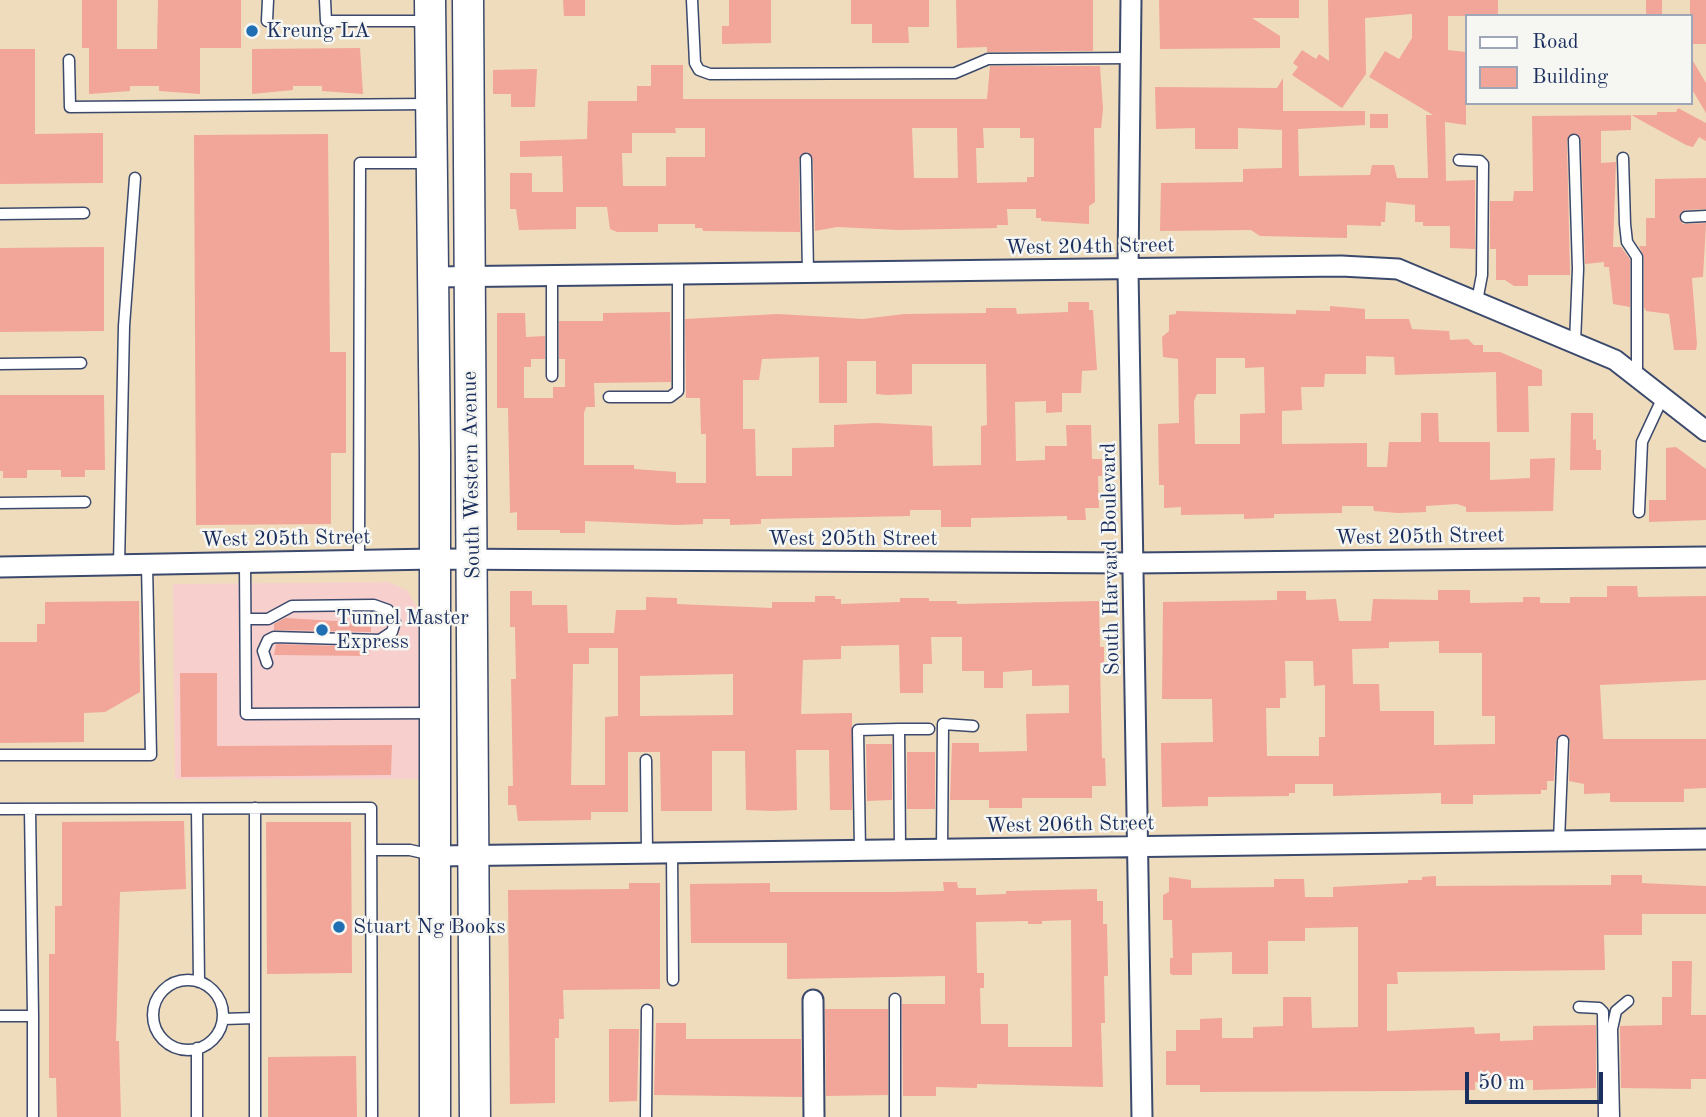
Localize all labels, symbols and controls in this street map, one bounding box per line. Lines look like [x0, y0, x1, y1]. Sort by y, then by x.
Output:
legend [1464, 14, 1692, 105]
place label: Kreung LA [266, 18, 370, 44]
marker: Kreung LA [244, 23, 260, 39]
text: Road [1532, 32, 1579, 53]
text: Building [1532, 67, 1608, 88]
street label: West 204th Street [1005, 233, 1175, 261]
street label: South Western Avenue [458, 371, 486, 579]
street label: South Harvard Boulevard [1096, 442, 1126, 676]
street label: West 205th Street [1335, 523, 1505, 551]
street label: West 205th Street [201, 525, 371, 553]
street label: West 205th Street [768, 526, 938, 552]
place label: Tunnel Master Express [336, 605, 469, 655]
marker: Tunnel Master Express [314, 622, 330, 638]
street label: West 206th Street [985, 811, 1155, 839]
place label: Stuart Ng Books [353, 914, 506, 940]
marker: Stuart Ng Books [331, 919, 347, 935]
scale bar [1468, 1058, 1606, 1102]
text: 50 m [1478, 1073, 1525, 1094]

